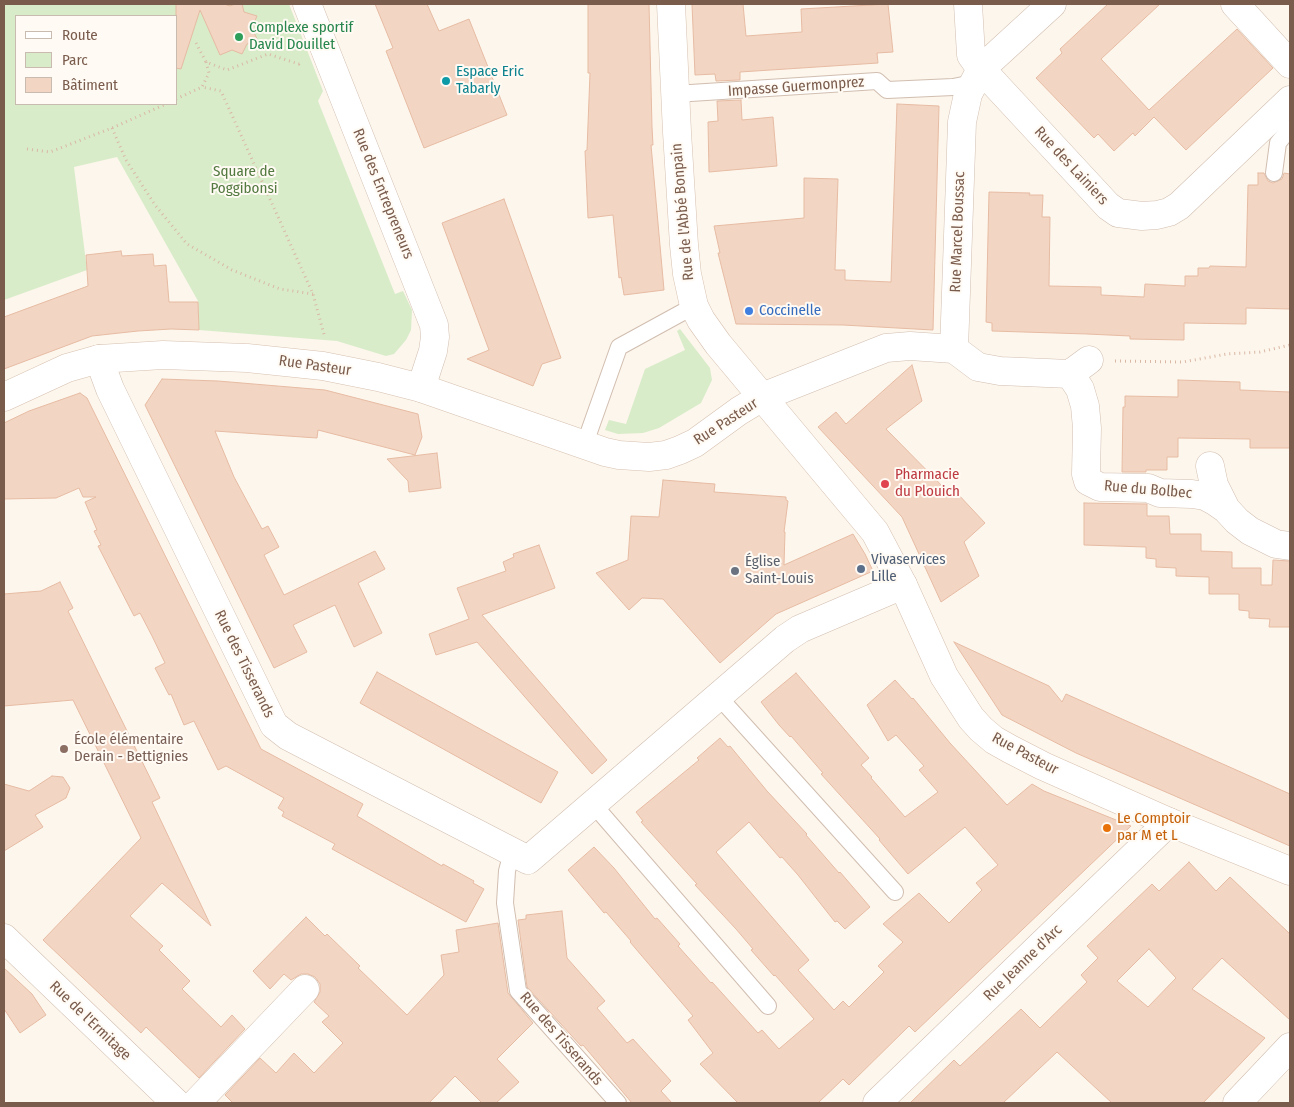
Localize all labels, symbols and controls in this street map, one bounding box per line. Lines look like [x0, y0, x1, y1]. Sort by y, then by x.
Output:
legend [15, 15, 178, 105]
place label: Complexe sportif David Douillet [249, 19, 353, 54]
text: Route [62, 26, 98, 44]
marker: Complexe sportif David Douillet [233, 31, 245, 43]
text: Parc [62, 51, 88, 69]
place label: Espace Eric Tabarly [456, 63, 524, 98]
street label: Impasse Guermonprez [727, 73, 865, 101]
marker: Espace Eric Tabarly [440, 75, 452, 87]
text: Bâtiment [62, 76, 118, 94]
street label: Rue des Lainiers [1030, 123, 1112, 209]
street label: Rue des Entrepreneurs [349, 126, 417, 262]
street label: Rue de l'Abbé Bonpain [668, 143, 698, 281]
park label: Square de Poggibonsi [210, 163, 278, 198]
street label: Rue Marcel Boussac [947, 171, 969, 293]
place label: Coccinelle [759, 302, 821, 320]
marker: Coccinelle [743, 305, 755, 317]
street label: Rue Pasteur [278, 352, 352, 380]
street label: Rue Pasteur [691, 395, 761, 449]
place label: Pharmacie du Plouich [895, 466, 960, 501]
street label: Rue du Bolbec [1103, 477, 1193, 503]
marker: Pharmacie du Plouich [879, 478, 891, 490]
place label: Vivaservices Lille [871, 551, 946, 586]
place label: Église Saint-Louis [745, 553, 814, 588]
marker: Vivaservices Lille [855, 563, 867, 575]
marker: Église Saint-Louis [729, 565, 741, 577]
street label: Rue des Tisserands [210, 607, 278, 721]
street label: Rue Pasteur [989, 729, 1061, 779]
place label: École élémentaire Derain - Bettignies [74, 731, 188, 766]
marker: École élémentaire Derain - Bettignies [58, 743, 70, 755]
place label: Le Comptoir par M et L [1117, 810, 1191, 845]
marker: Le Comptoir par M et L [1101, 822, 1113, 834]
street label: Rue Jeanne d'Arc [980, 921, 1066, 1005]
street label: Rue de l'Ermitage [45, 978, 135, 1064]
street label: Rue des Tisserands [516, 989, 606, 1089]

